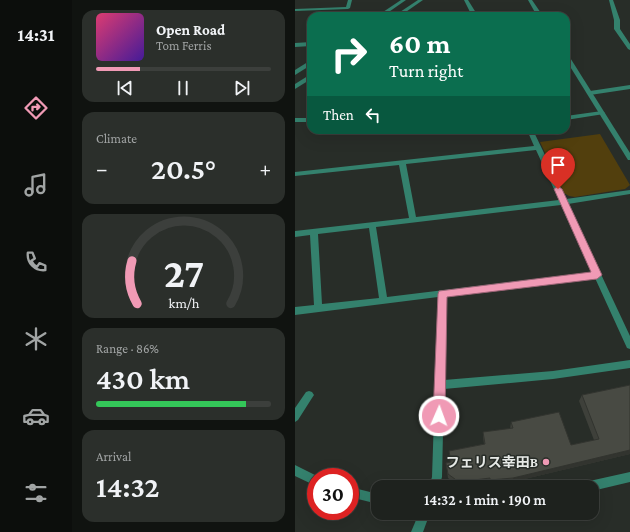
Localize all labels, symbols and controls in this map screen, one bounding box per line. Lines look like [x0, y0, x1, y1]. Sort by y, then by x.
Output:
text: Open Road [156, 22, 225, 38]
text: 14:31 [18, 25, 54, 45]
icon: right [323, 28, 375, 80]
text: 60 m [389, 28, 450, 59]
text: Tom Ferris [156, 38, 211, 53]
text: Turn right [389, 61, 463, 81]
icon: previous [114, 77, 136, 99]
icon: pause [172, 77, 194, 99]
icon: next [231, 77, 253, 99]
icon: directions [22, 94, 50, 122]
icon: left [362, 104, 384, 126]
text: Then [323, 107, 354, 123]
text: Climate [96, 131, 137, 146]
pin [541, 148, 575, 189]
text: 20.5° [151, 152, 216, 185]
icon: arrive [547, 154, 569, 176]
text: − [96, 156, 108, 181]
text: + [259, 156, 271, 181]
icon: music [22, 171, 50, 199]
icon: phone [22, 248, 50, 276]
text: 27 [163, 250, 204, 296]
text: km/h [168, 295, 199, 311]
icon: climate [22, 325, 50, 353]
text: Range · 86% [96, 341, 159, 356]
text: 430 km [96, 362, 190, 395]
position arrow [418, 395, 460, 437]
icon: car [22, 402, 50, 430]
text: Arrival [96, 449, 131, 464]
place label: フェリス幸田B [446, 454, 538, 470]
marker: フェリス幸田B [541, 457, 551, 467]
speed limit sign: 30 [307, 468, 359, 520]
text: 14:32 [96, 470, 160, 503]
icon: filters [22, 479, 50, 507]
text: 14:32 · 1 min · 190 m [424, 492, 546, 508]

